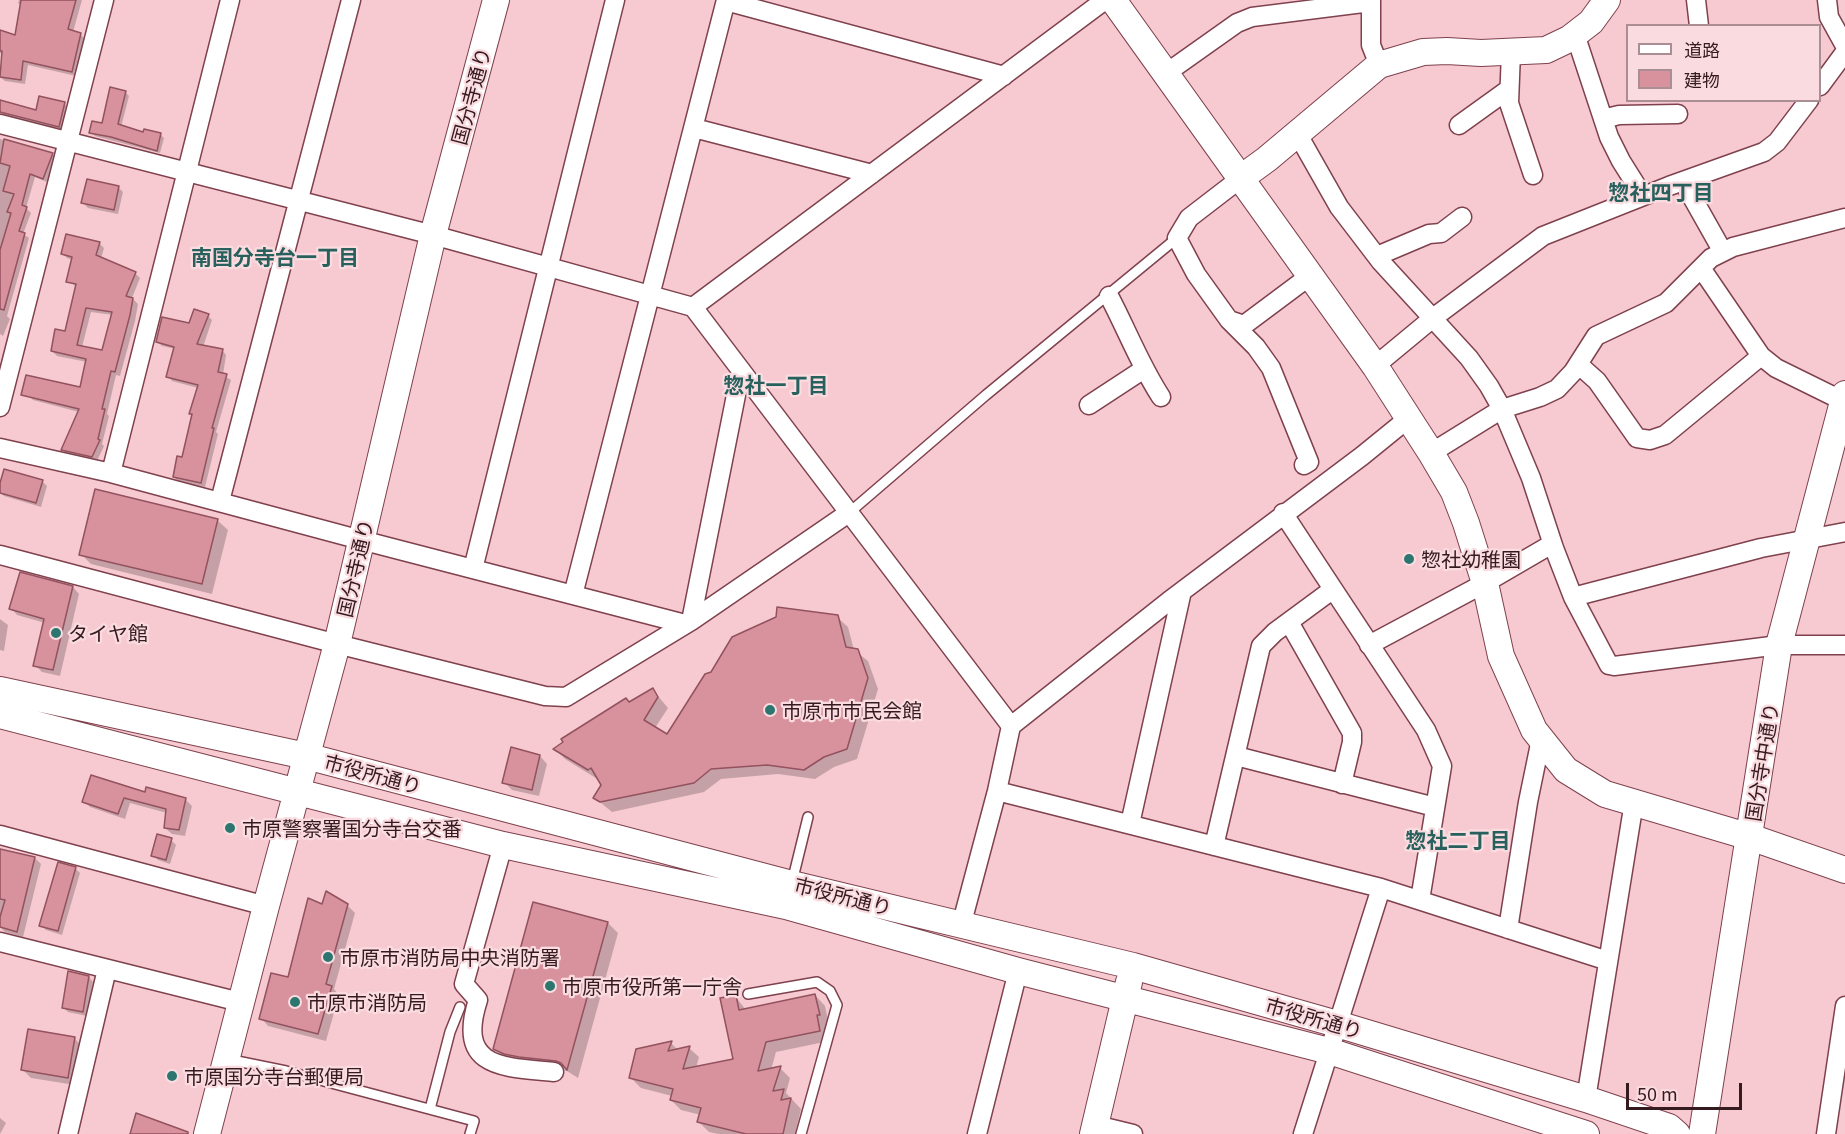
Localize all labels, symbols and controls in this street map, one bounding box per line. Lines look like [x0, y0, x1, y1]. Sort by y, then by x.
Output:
legend [1626, 24, 1821, 102]
text: 道路 [1684, 36, 1720, 62]
street label: 国分寺通り [446, 45, 496, 147]
text: 建物 [1684, 66, 1720, 92]
district label: 惣社四丁目 [1609, 179, 1713, 205]
district label: 南国分寺台一丁目 [191, 244, 359, 270]
district label: 惣社一丁目 [724, 372, 828, 398]
street label: 国分寺通り [332, 517, 378, 619]
place label: 惣社幼稚園 [1421, 547, 1521, 571]
marker: 惣社幼稚園 [1402, 552, 1416, 566]
place label: タイヤ館 [68, 621, 148, 645]
marker: タイヤ館 [49, 626, 63, 640]
place label: 市原市市民会館 [782, 698, 922, 722]
street label: 国分寺中通り [1741, 701, 1783, 823]
marker: 市原市市民会館 [763, 703, 777, 717]
street label: 市役所通り [322, 749, 424, 799]
place label: 市原警察署国分寺台交番 [242, 816, 462, 840]
marker: 市原警察署国分寺台交番 [223, 821, 237, 835]
district label: 惣社二丁目 [1406, 827, 1510, 853]
street label: 市役所通り [792, 872, 894, 920]
place label: 市原市消防局中央消防署 [340, 945, 560, 969]
marker: 市原市消防局中央消防署 [321, 950, 335, 964]
place label: 市原市役所第一庁舎 [562, 974, 742, 998]
marker: 市原市役所第一庁舎 [543, 979, 557, 993]
place label: 市原市消防局 [307, 990, 427, 1014]
street label: 市役所通り [1263, 993, 1365, 1043]
marker: 市原市消防局 [288, 995, 302, 1009]
place label: 市原国分寺台郵便局 [184, 1064, 364, 1088]
marker: 市原国分寺台郵便局 [165, 1069, 179, 1083]
scale bar [1629, 1071, 1744, 1109]
text: 50 m [1637, 1080, 1678, 1106]

